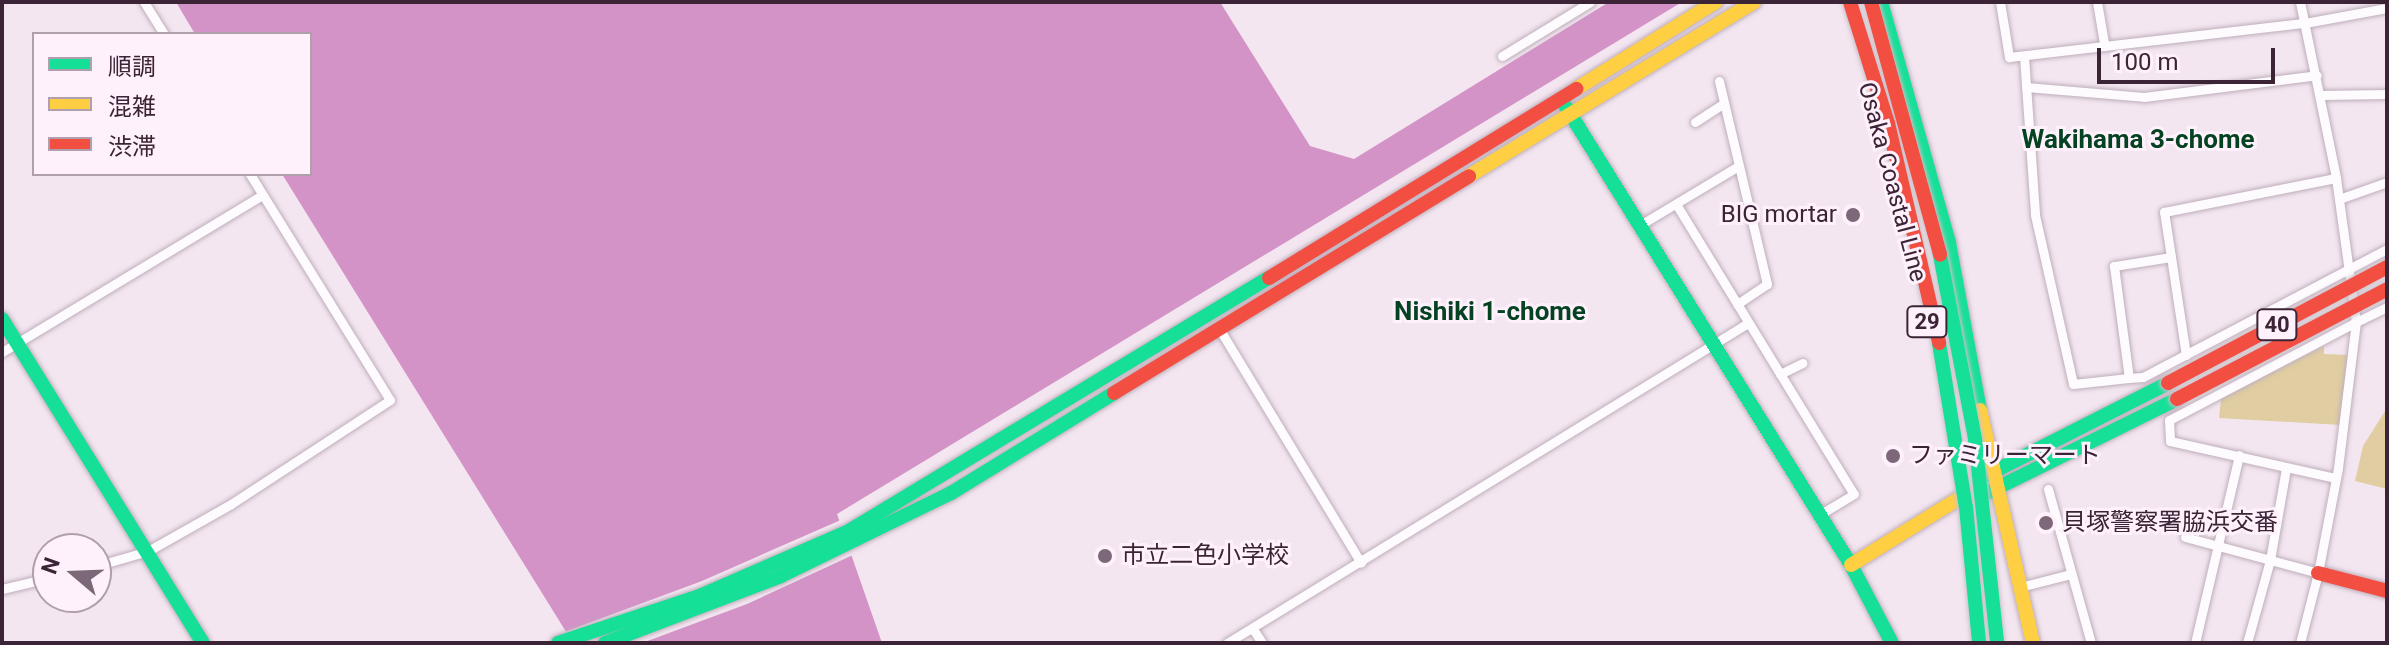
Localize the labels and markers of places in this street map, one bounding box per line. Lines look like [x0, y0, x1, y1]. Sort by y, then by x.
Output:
place label: BIG mortar [1721, 201, 1837, 229]
marker: BIG mortar [1844, 206, 1862, 224]
place label: ファミリーマート [1909, 442, 2101, 470]
marker: ファミリーマート [1884, 447, 1902, 465]
place label: 貝塚警察署脇浜交番 [2062, 509, 2278, 537]
marker: 貝塚警察署脇浜交番 [2037, 514, 2055, 532]
place label: 市立二色小学校 [1121, 542, 1289, 570]
marker: 市立二色小学校 [1096, 547, 1114, 565]

